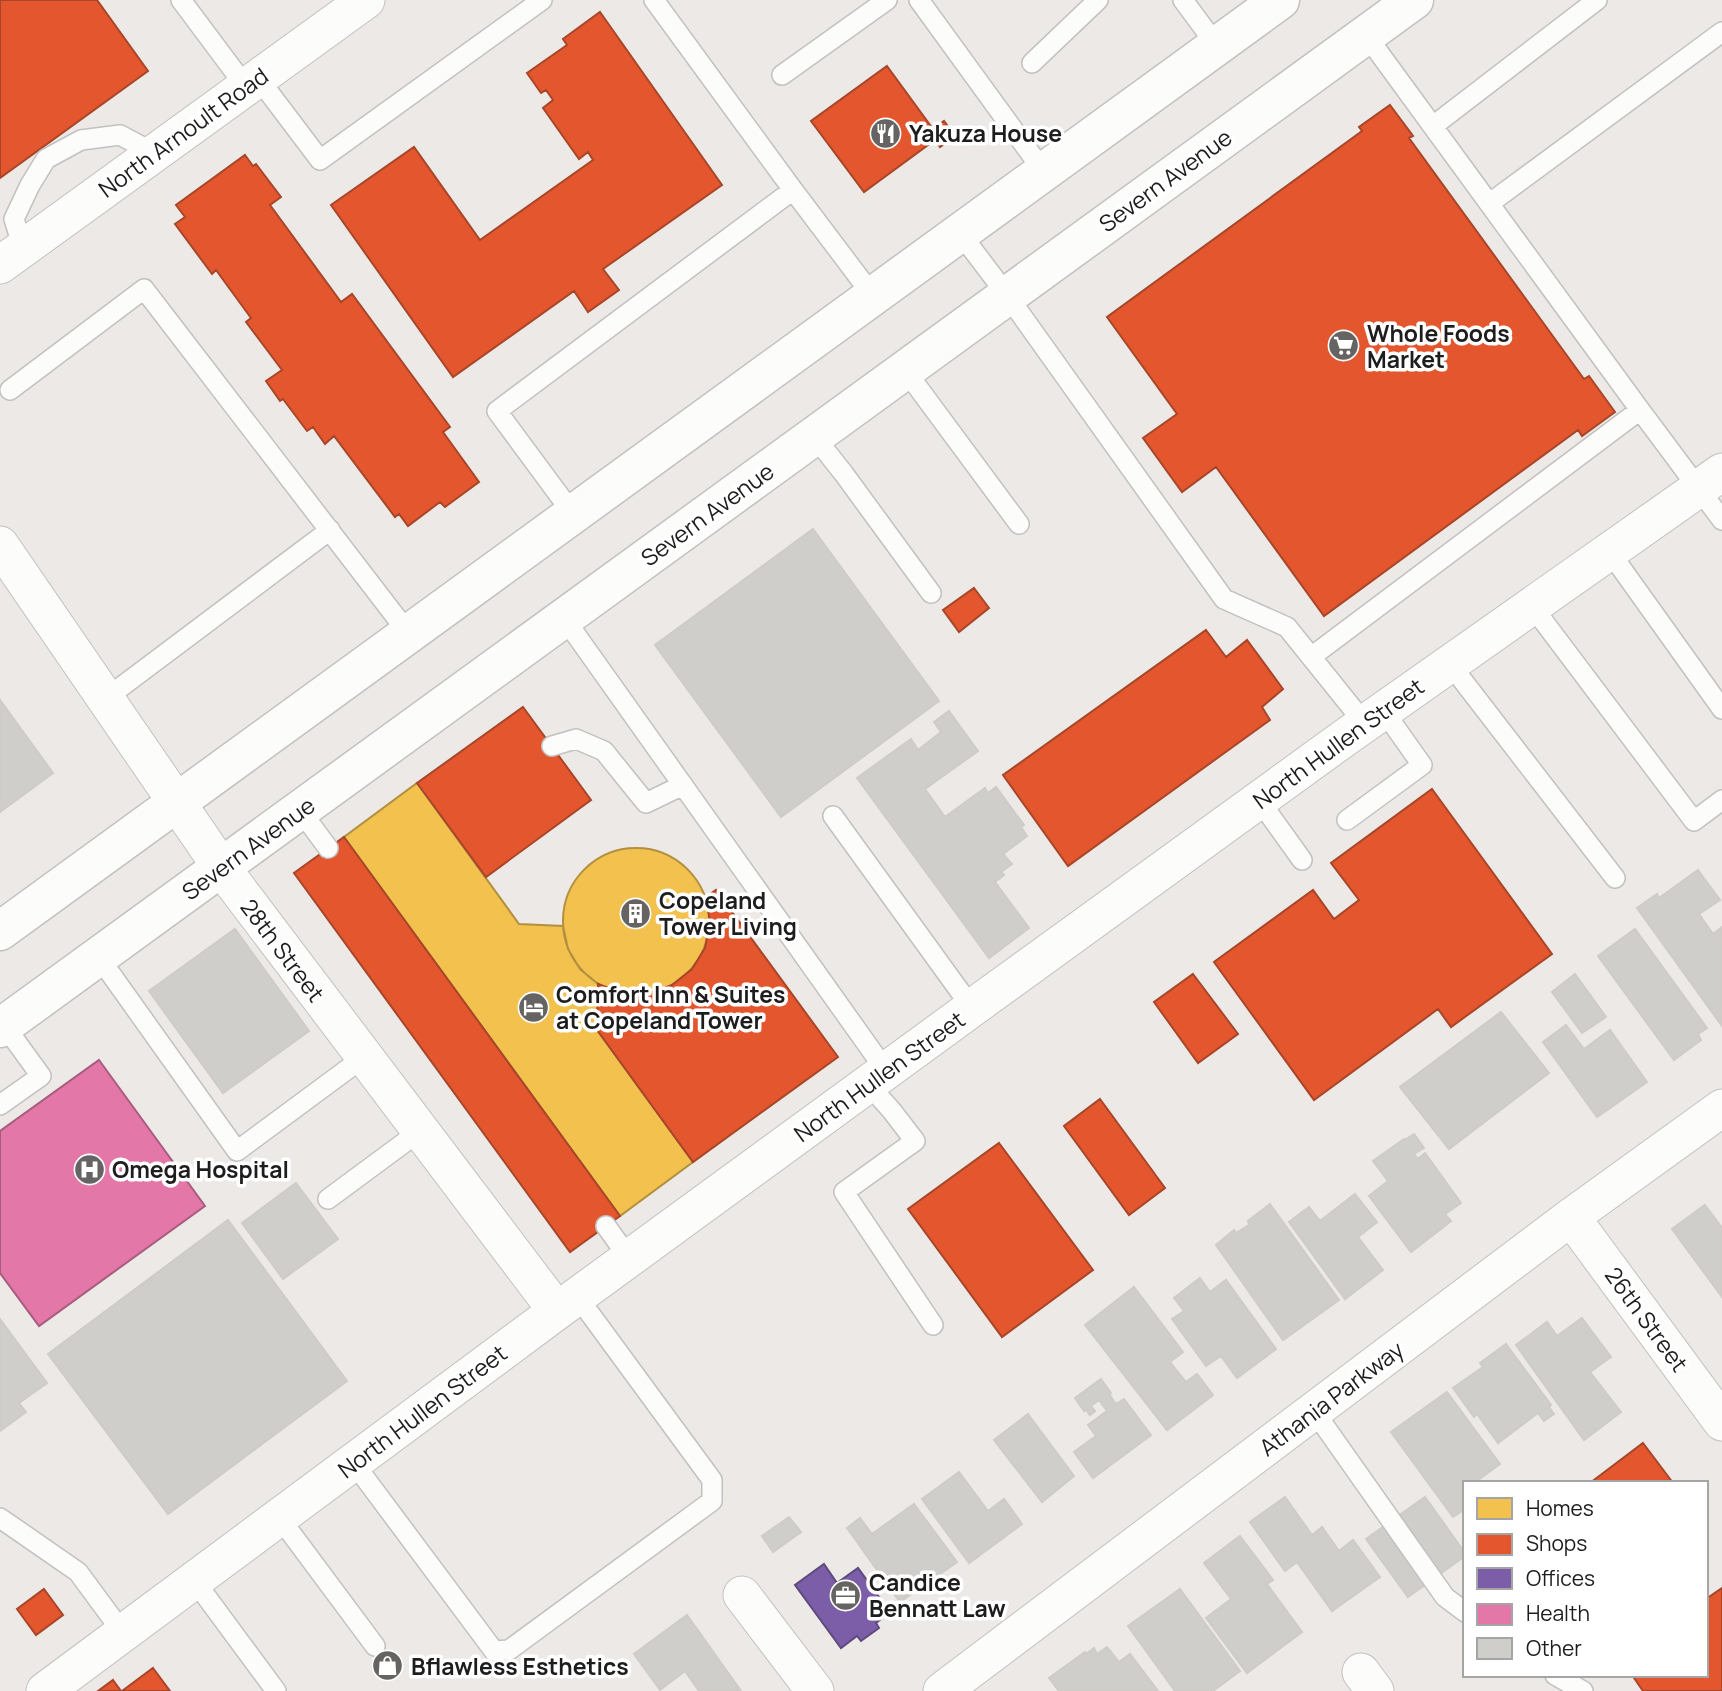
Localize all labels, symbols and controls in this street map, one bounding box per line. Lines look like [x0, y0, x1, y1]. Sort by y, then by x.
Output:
street label: North Arnoult Road [92, 60, 274, 204]
restaurant icon: Yakuza House [869, 116, 903, 150]
place label: Yakuza House [909, 117, 1062, 149]
street label: Severn Avenue [1092, 121, 1238, 239]
place label: Whole Foods Market [1367, 317, 1510, 375]
supermarket icon: Whole Foods Market [1327, 329, 1361, 363]
street label: Severn Avenue [634, 455, 780, 573]
street label: North Hullen Street [1246, 670, 1430, 816]
street label: Severn Avenue [175, 789, 321, 907]
place label: Copeland Tower Living [659, 884, 797, 942]
street label: 28th Street [234, 892, 332, 1008]
building icon: Copeland Tower Living [619, 896, 653, 930]
place label: Comfort Inn & Suites at Copeland Tower [556, 978, 785, 1036]
hotel icon: Comfort Inn & Suites at Copeland Tower [516, 990, 550, 1024]
street label: North Hullen Street [787, 1003, 971, 1149]
hospital icon: Omega Hospital [72, 1152, 106, 1186]
place label: Omega Hospital [112, 1153, 289, 1185]
street label: 26th Street [1598, 1260, 1696, 1378]
street label: Athania Parkway [1252, 1333, 1410, 1463]
street label: North Hullen Street [331, 1337, 513, 1485]
legend [1463, 1481, 1708, 1677]
text: Homes [1526, 1494, 1594, 1522]
text: Shops [1526, 1529, 1587, 1557]
text: Offices [1526, 1564, 1595, 1592]
place label: Candice Bennatt Law [869, 1566, 1006, 1624]
office icon: Candice Bennatt Law [829, 1578, 863, 1612]
text: Health [1526, 1599, 1590, 1627]
text: Other [1526, 1634, 1582, 1662]
shop icon: Bflawless Esthetics [371, 1649, 405, 1683]
place label: Bflawless Esthetics [411, 1650, 629, 1682]

